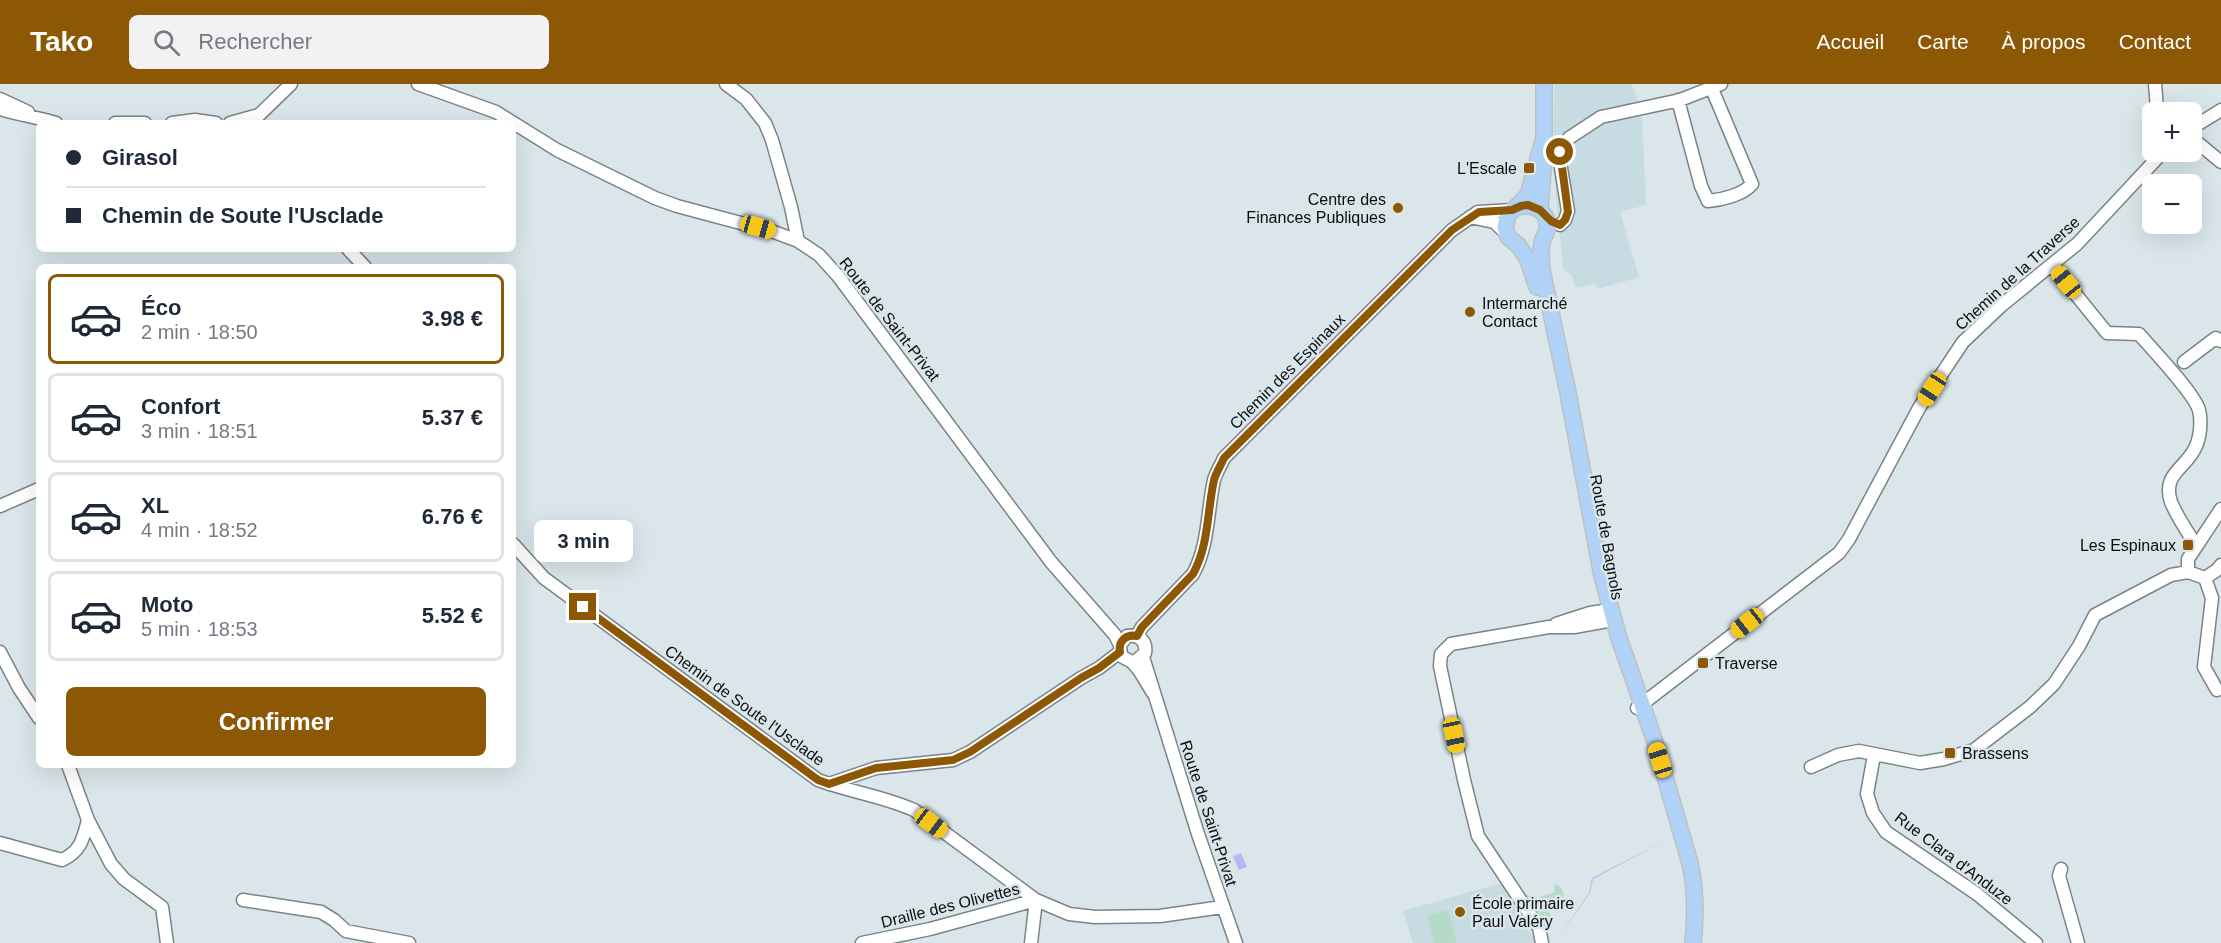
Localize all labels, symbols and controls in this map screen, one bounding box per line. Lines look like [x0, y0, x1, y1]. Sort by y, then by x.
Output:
search box [129, 15, 549, 69]
text: Tako [30, 26, 93, 57]
icon: search [150, 26, 183, 59]
text: Rechercher [198, 29, 312, 54]
text: Accueil [1817, 30, 1884, 53]
text: Carte [1917, 30, 1969, 53]
text: À propos [2002, 30, 2086, 53]
text: Contact [2119, 30, 2191, 53]
map controls [2142, 102, 2202, 234]
button: + [2142, 102, 2202, 162]
route start [1546, 138, 1573, 165]
text: Girasol [102, 145, 178, 170]
place label: L'Escale [1457, 160, 1517, 177]
marker: L'Escale [1522, 161, 1536, 175]
button: − [2142, 174, 2202, 234]
place label: Centre des Finances Publiques [1246, 191, 1386, 226]
marker: Centre des Finances Publiques [1391, 201, 1405, 215]
text: Chemin de Soute l'Usclade [102, 203, 384, 228]
car [738, 213, 778, 241]
street label: Chemin de la Traverse [1952, 213, 2083, 334]
street label: Route de Saint-Privat [836, 254, 943, 385]
car [2048, 262, 2084, 302]
icon: car [69, 292, 123, 346]
text: Éco [141, 295, 181, 320]
place label: Intermarché Contact [1482, 295, 1567, 330]
marker: Intermarché Contact [1463, 305, 1477, 319]
text: 3.98 € [422, 306, 483, 331]
street label: Chemin des Espinaux [1226, 310, 1348, 432]
text: 2 min · 18:50 [141, 321, 258, 343]
car [1915, 369, 1949, 409]
icon: car [69, 391, 123, 445]
text: Confort [141, 394, 220, 419]
text: 5.37 € [422, 405, 483, 430]
text: 3 min · 18:51 [141, 420, 258, 442]
street label: Route de Bagnols [1587, 473, 1626, 601]
icon: car [69, 490, 123, 544]
text: XL [141, 493, 169, 518]
text: 6.76 € [422, 504, 483, 529]
text: 4 min · 18:52 [141, 519, 258, 541]
callout: 3 min [534, 520, 632, 562]
text: 3 min [557, 530, 610, 552]
place label: Les Espinaux [2080, 537, 2176, 554]
marker: Les Espinaux [2181, 538, 2195, 552]
icon: car [69, 589, 123, 643]
text: Moto [141, 592, 194, 617]
route end [569, 593, 596, 620]
text: 5.52 € [422, 603, 483, 628]
car [1727, 605, 1767, 641]
text: 5 min · 18:53 [141, 618, 258, 640]
street label: Chemin de Soute l'Usclade [662, 642, 828, 769]
place label: Traverse [1715, 655, 1778, 672]
marker: Traverse [1696, 656, 1710, 670]
button: Confirmer [66, 687, 486, 756]
car [1441, 716, 1467, 754]
street label: Route de Saint-Privat [1177, 738, 1240, 889]
car [1646, 740, 1674, 780]
place label: Brassens [1962, 745, 2029, 762]
marker: Brassens [1943, 746, 1957, 760]
car [911, 805, 951, 841]
street label: Rue Clara d'Anduze [1892, 809, 2016, 908]
street label: Draille des Olivettes [879, 880, 1021, 931]
place label: École primaire Paul Valéry [1472, 894, 1574, 930]
marker: École primaire Paul Valéry [1453, 905, 1467, 919]

